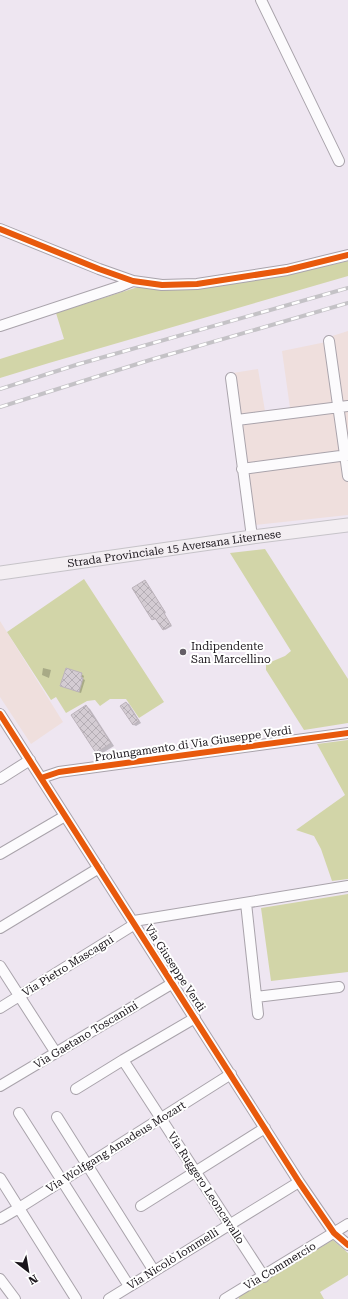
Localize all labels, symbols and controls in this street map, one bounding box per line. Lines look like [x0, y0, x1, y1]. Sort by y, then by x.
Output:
street label: Strada Provinciale 15 Aversana Liternese [67, 527, 282, 570]
place label: Indipendente San Marcellino [191, 640, 271, 666]
marker: Indipendente San Marcellino [178, 647, 188, 657]
street label: Prolungamento di Via Giuseppe Verdi [94, 724, 293, 764]
street label: Via Giuseppe Verdi [142, 922, 208, 1014]
street label: Via Pietro Mascagni [20, 932, 116, 999]
street label: Via Gaetano Toscanini [32, 999, 141, 1071]
street label: Via Wolfgang Amadeus Mozart [44, 1099, 188, 1195]
street label: Via Ruggero Leoncavallo [165, 1130, 247, 1247]
street label: Via Nicolò Iommelli [125, 1225, 221, 1292]
street label: Via Commercio [242, 1239, 319, 1293]
north arrow [8, 1251, 48, 1291]
text: N [25, 1271, 40, 1287]

